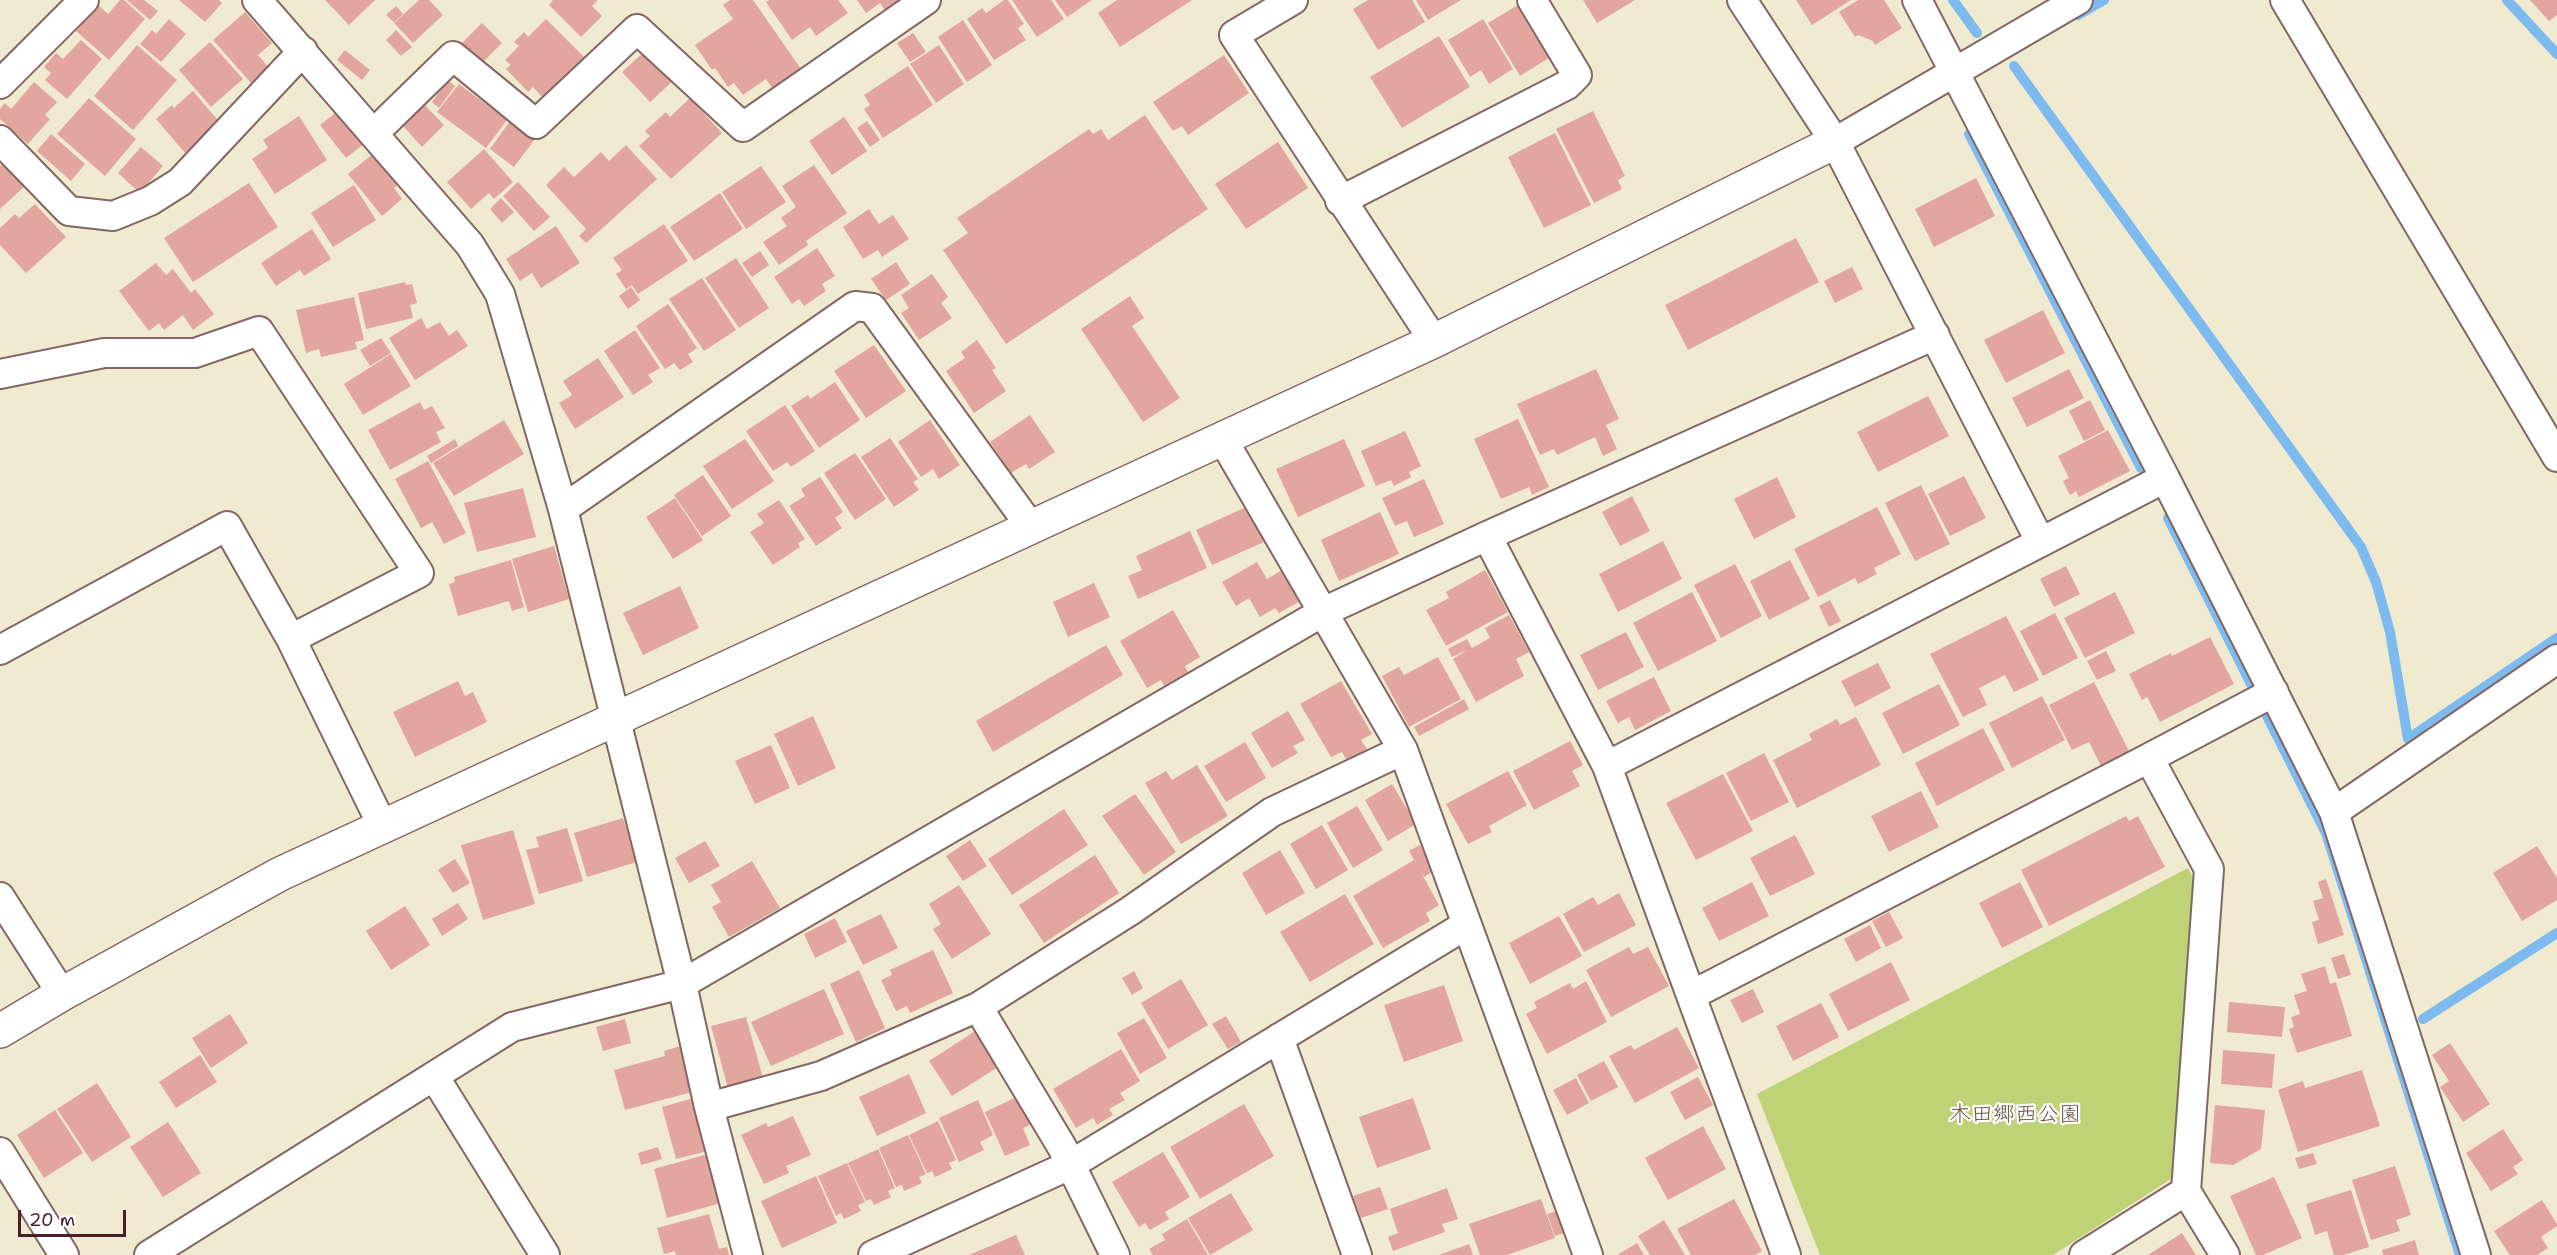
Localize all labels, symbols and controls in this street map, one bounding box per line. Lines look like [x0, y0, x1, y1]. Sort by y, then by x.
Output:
park label: 木田郷西公園 [1949, 1102, 2081, 1128]
scale bar [21, 1198, 129, 1236]
text: 20 m [29, 1208, 75, 1232]

